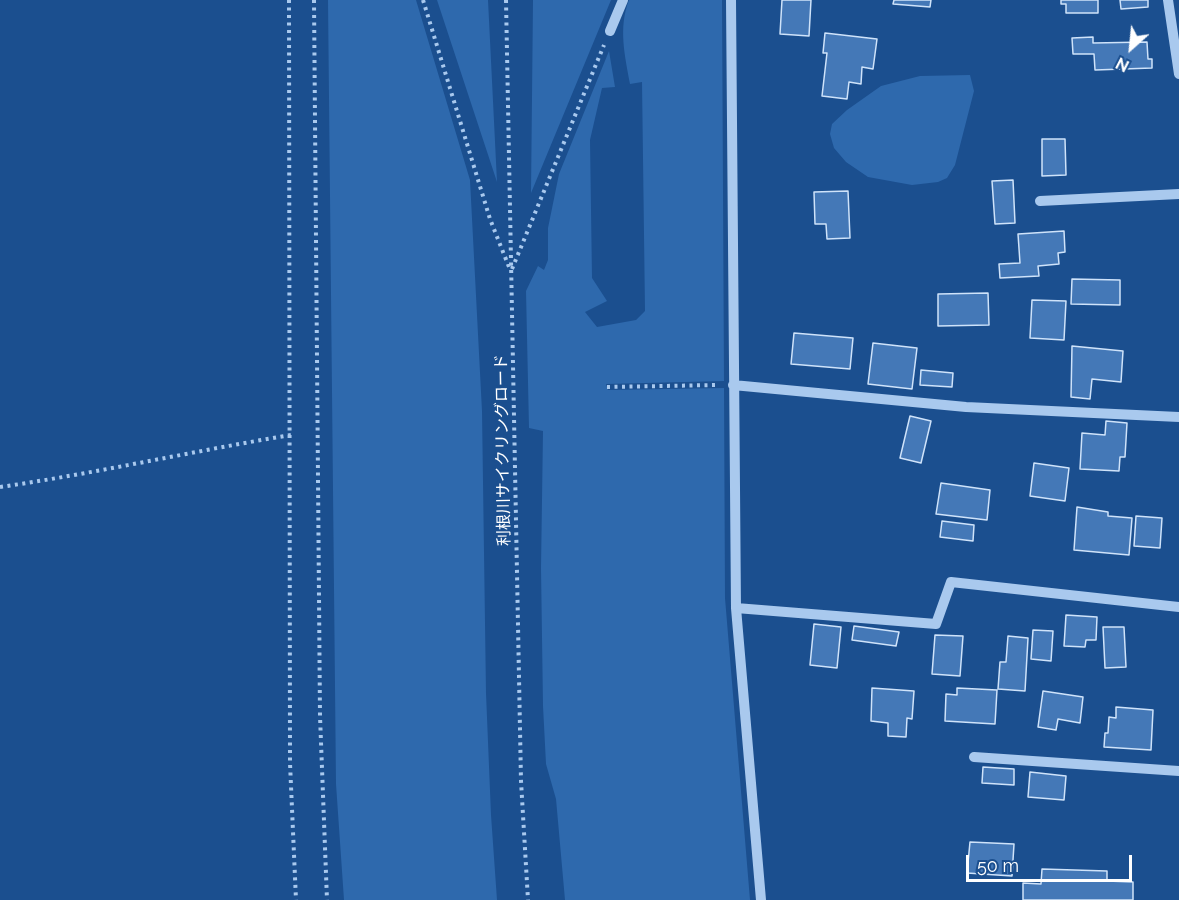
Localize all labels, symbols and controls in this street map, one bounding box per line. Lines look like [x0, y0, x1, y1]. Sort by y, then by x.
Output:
north arrow [1101, 18, 1161, 78]
text: N [1113, 53, 1132, 76]
street label: 利根川サイクリングロード [492, 354, 514, 546]
scale bar [969, 843, 1136, 881]
text: 50 m [977, 855, 1019, 876]

